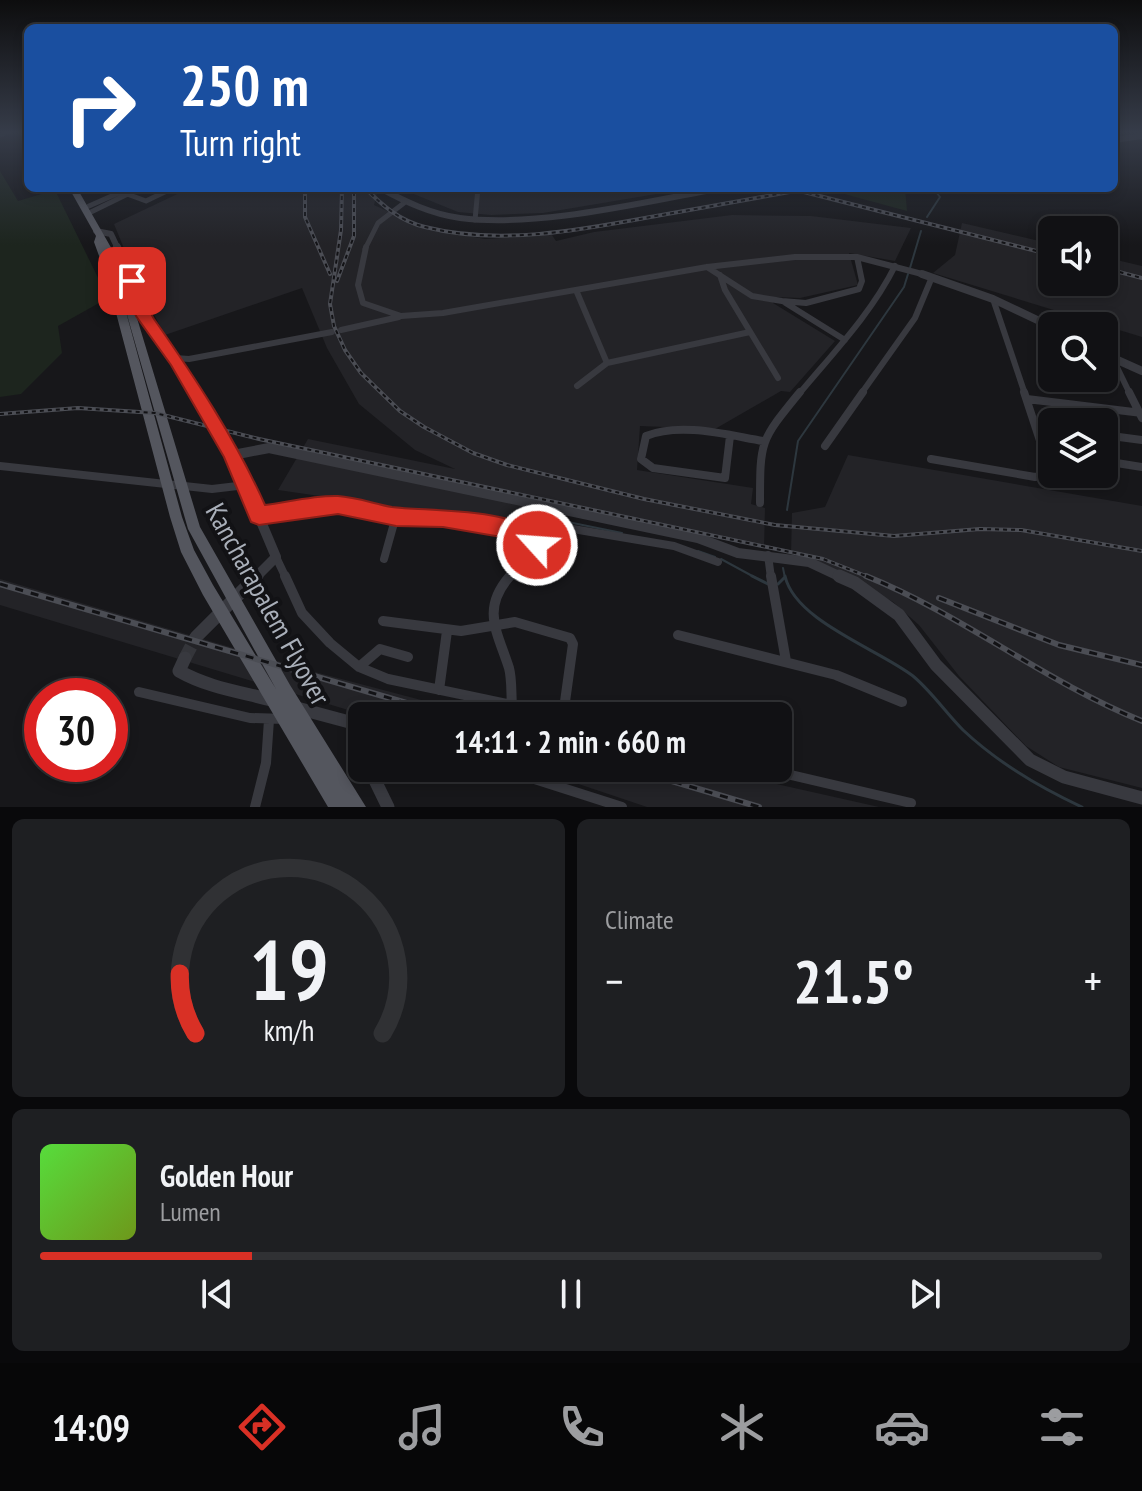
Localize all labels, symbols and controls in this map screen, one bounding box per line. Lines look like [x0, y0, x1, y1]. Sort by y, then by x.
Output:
text: 250 m [180, 49, 309, 121]
icon: right [48, 56, 152, 160]
text: Turn right [180, 119, 301, 166]
map controls [1038, 216, 1118, 488]
button: sound [1038, 216, 1118, 296]
pin [98, 247, 166, 315]
icon: arrive [110, 259, 154, 303]
button: search [1038, 312, 1118, 392]
button: layers [1038, 408, 1118, 488]
street label: Kancharapalem Flyover [198, 496, 339, 712]
position arrow [495, 503, 579, 587]
speed limit sign: 30 [24, 678, 128, 782]
text: 14:11 · 2 min · 660 m [454, 722, 686, 761]
text: Climate [605, 903, 674, 936]
text: 19 [249, 915, 328, 1023]
text: 21.5° [793, 942, 914, 1020]
text: − [605, 952, 623, 1009]
text: + [1084, 952, 1102, 1009]
text: km/h [263, 1012, 314, 1049]
text: Golden Hour [160, 1156, 293, 1195]
text: Lumen [160, 1195, 221, 1228]
icon: previous [195, 1272, 239, 1316]
icon: pause [549, 1272, 593, 1316]
icon: next [903, 1272, 947, 1316]
icon: directions [234, 1399, 290, 1455]
icon: music [394, 1399, 450, 1455]
icon: phone [554, 1399, 610, 1455]
icon: climate [714, 1399, 770, 1455]
icon: car [874, 1399, 930, 1455]
icon: filters [1034, 1399, 1090, 1455]
text: 14:09 [52, 1404, 130, 1451]

